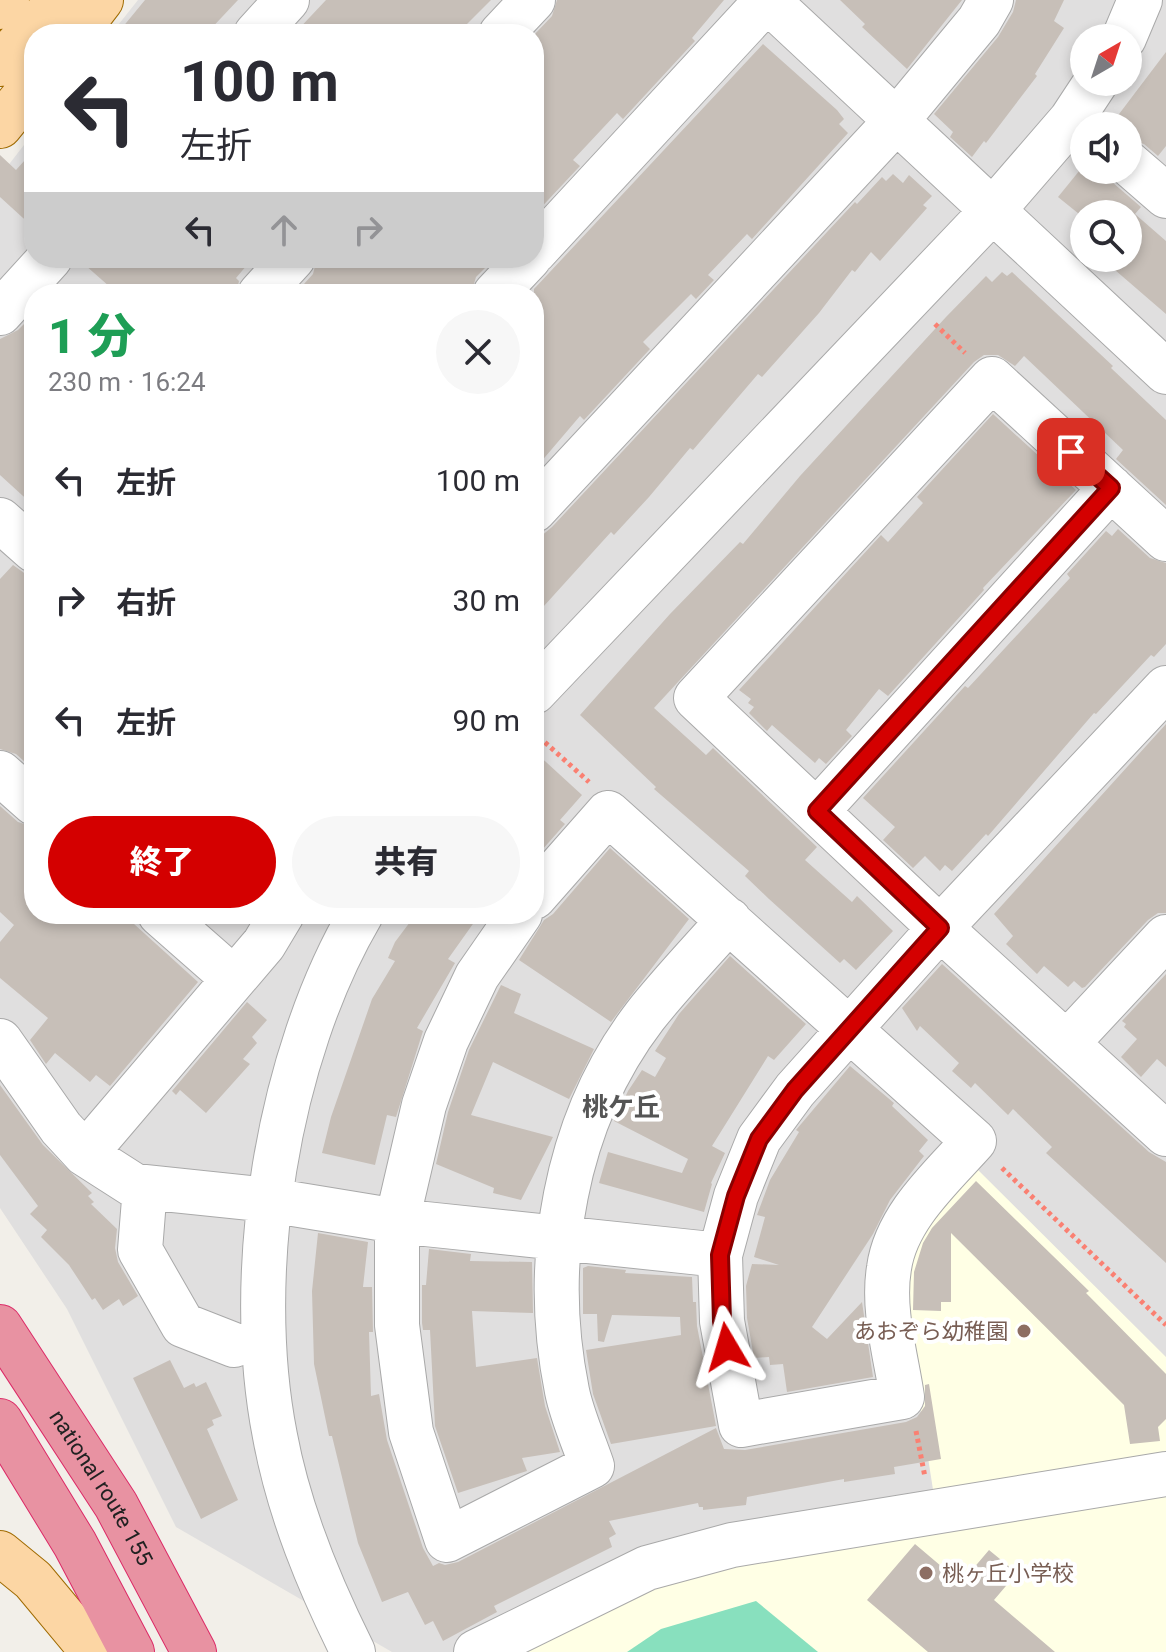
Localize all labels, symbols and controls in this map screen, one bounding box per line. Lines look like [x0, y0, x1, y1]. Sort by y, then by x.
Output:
north arrow [1070, 24, 1142, 96]
map controls [1070, 24, 1142, 272]
text: 100 m [180, 49, 339, 115]
icon: left [48, 56, 152, 160]
button: sound [1070, 112, 1142, 184]
text: 左折 [180, 125, 252, 167]
button: search [1070, 200, 1142, 272]
icon: left [178, 208, 222, 252]
icon: ahead [262, 208, 306, 252]
icon: right [346, 208, 390, 252]
text: 1 分 [48, 308, 136, 365]
button: close [436, 310, 520, 394]
text: 230 m · 16:24 [48, 367, 206, 397]
pin [1037, 418, 1105, 486]
icon: arrive [1049, 430, 1093, 474]
icon: left [48, 458, 92, 502]
text: 100 m [436, 463, 520, 498]
text: 左折 [116, 465, 176, 500]
icon: right [48, 578, 92, 622]
text: 30 m [453, 583, 520, 618]
text: 右折 [116, 585, 176, 620]
icon: left [48, 698, 92, 742]
text: 90 m [453, 703, 520, 738]
text: 左折 [116, 705, 176, 740]
button: 終了 [48, 816, 276, 908]
button: 共有 [292, 816, 520, 908]
district label: 桃ケ丘 [582, 1092, 660, 1122]
position arrow [685, 1305, 769, 1389]
place label: あおぞら幼稚園 [854, 1319, 1008, 1344]
marker: あおぞら幼稚園 [1015, 1322, 1033, 1340]
street label: national route 155 [45, 1405, 158, 1569]
place label: 桃ヶ丘小学校 [942, 1561, 1074, 1586]
marker: 桃ヶ丘小学校 [917, 1564, 935, 1582]

